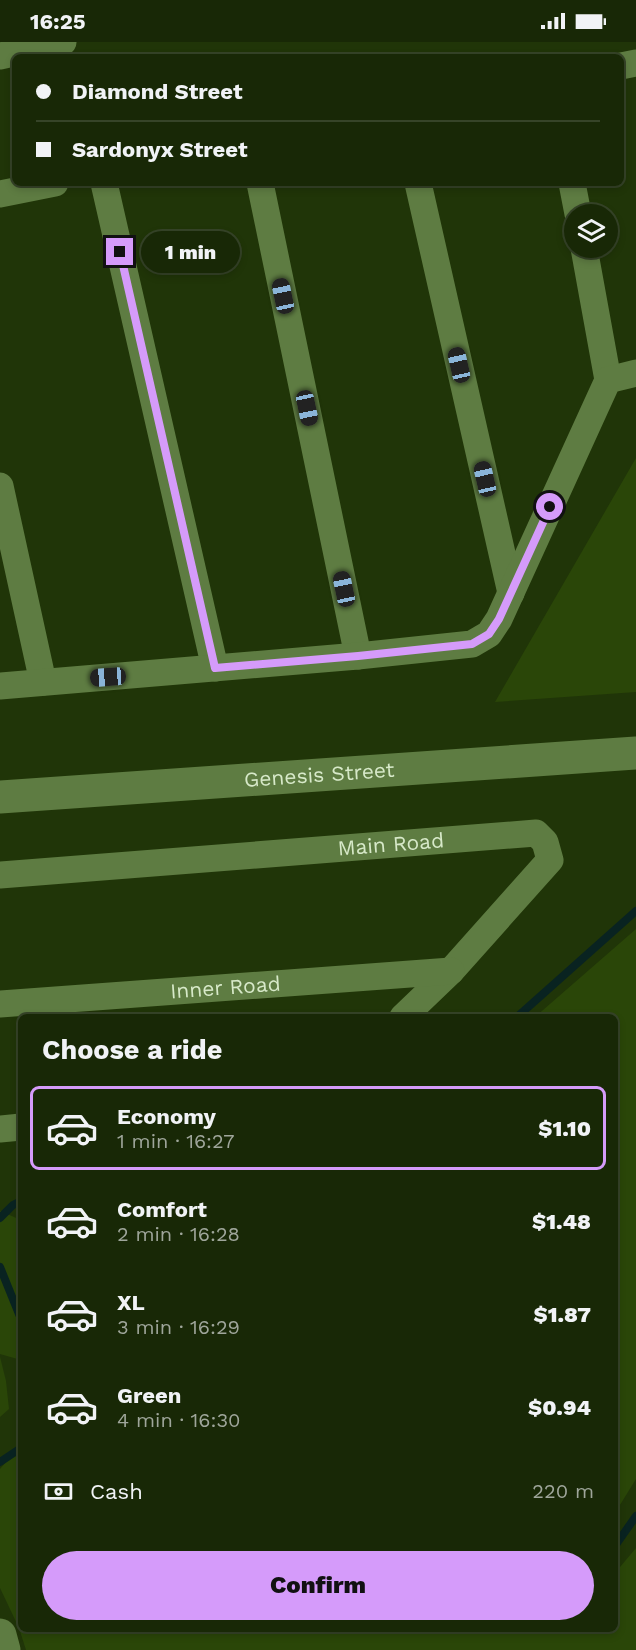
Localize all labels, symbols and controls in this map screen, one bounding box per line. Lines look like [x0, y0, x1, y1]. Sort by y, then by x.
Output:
text: 16:25 [30, 9, 86, 34]
text: Diamond Street [72, 79, 243, 104]
text: Sardonyx Street [72, 137, 248, 162]
map controls [564, 204, 618, 258]
button: layers [564, 204, 618, 258]
callout: 1 min [141, 231, 240, 273]
route end [106, 238, 133, 265]
text: 1 min [165, 240, 216, 264]
car [270, 277, 296, 315]
car [446, 345, 472, 385]
car [294, 389, 320, 427]
car [472, 459, 498, 499]
route start [536, 493, 563, 520]
car [331, 570, 357, 608]
car [89, 667, 127, 687]
street label: Genesis Street [243, 757, 395, 792]
street label: Main Road [337, 827, 445, 861]
street label: Inner Road [169, 970, 282, 1004]
text: Choose a ride [42, 1034, 222, 1066]
icon: car [45, 1101, 99, 1155]
text: Economy [117, 1104, 216, 1129]
text: $1.10 [538, 1116, 591, 1141]
text: 1 min · 16:27 [117, 1129, 235, 1153]
icon: car [45, 1194, 99, 1248]
text: Comfort [117, 1197, 207, 1222]
text: $1.48 [532, 1209, 591, 1234]
text: 2 min · 16:28 [117, 1222, 240, 1246]
icon: car [45, 1287, 99, 1341]
text: XL [117, 1290, 145, 1315]
text: $1.87 [533, 1302, 591, 1327]
text: 3 min · 16:29 [117, 1315, 240, 1339]
icon: car [45, 1380, 99, 1434]
text: Green [117, 1383, 181, 1408]
text: $0.94 [528, 1395, 591, 1420]
text: 4 min · 16:30 [117, 1408, 241, 1432]
icon: cash [42, 1475, 75, 1508]
text: Cash [90, 1479, 143, 1504]
text: 220 m [532, 1479, 594, 1503]
button: Confirm [42, 1551, 594, 1620]

